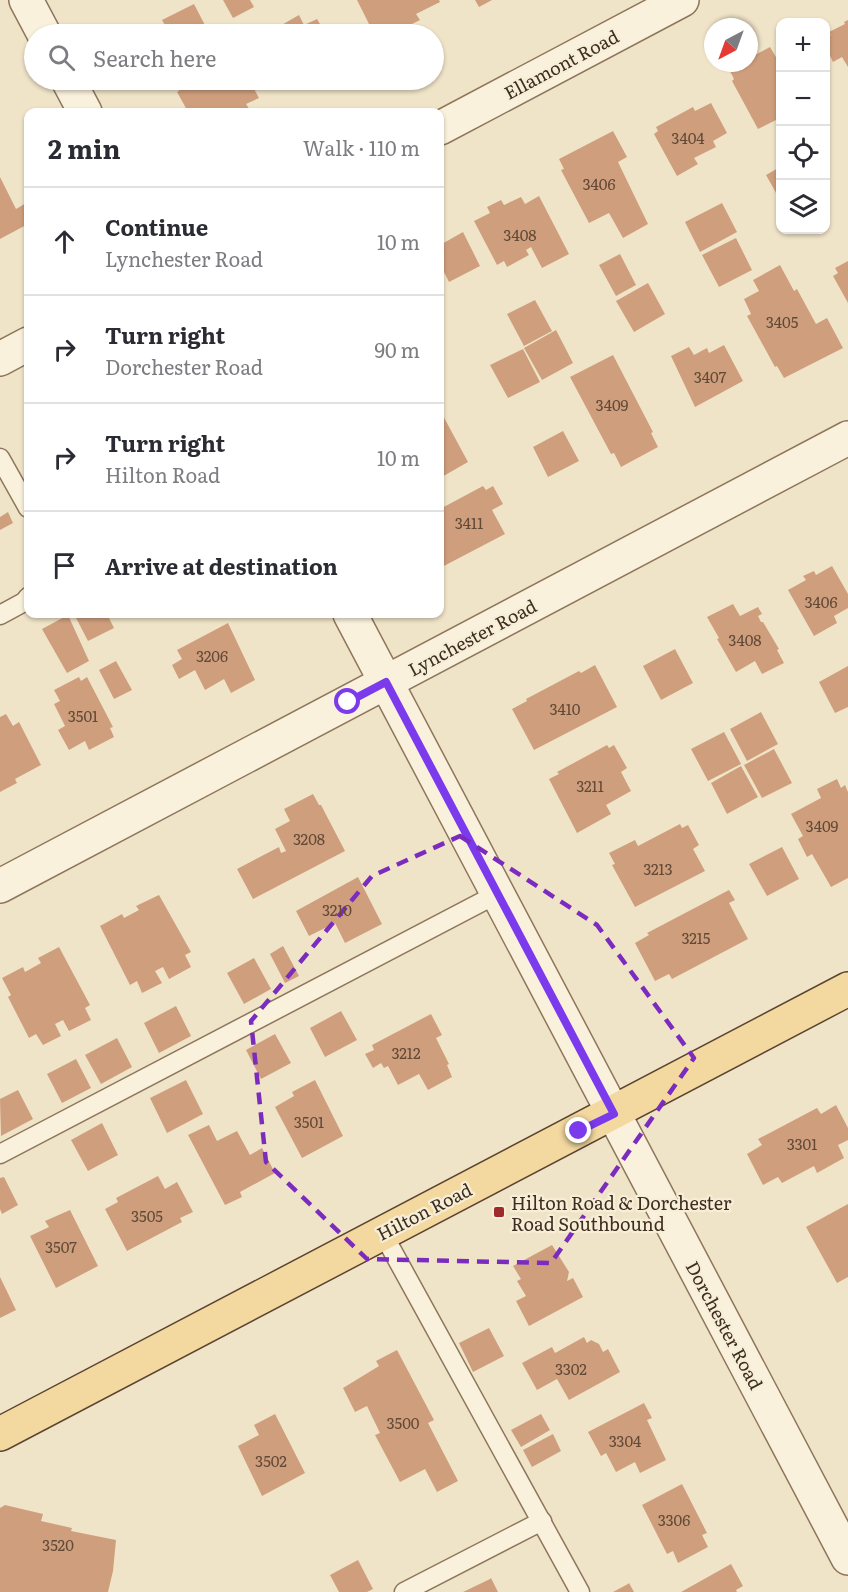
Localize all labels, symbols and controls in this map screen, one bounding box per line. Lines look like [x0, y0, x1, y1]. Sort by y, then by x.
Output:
north arrow [704, 18, 758, 72]
map controls [776, 18, 830, 234]
button: + [776, 18, 830, 72]
street label: Ellamont Road [499, 22, 623, 106]
search box [24, 24, 444, 90]
icon: search [45, 41, 78, 74]
text: Search here [93, 41, 216, 74]
button: − [776, 72, 830, 126]
house number: 3404 [671, 126, 705, 149]
button: locate [776, 126, 830, 180]
text: 2 min [48, 128, 121, 167]
text: Walk · 110 m [303, 132, 420, 162]
house number: 3406 [582, 172, 616, 195]
button: layers [776, 180, 830, 234]
text: Continue [105, 210, 208, 243]
house number: 3408 [503, 223, 537, 246]
icon: ahead [48, 225, 81, 258]
text: 10 m [377, 226, 420, 256]
text: Lynchester Road [105, 243, 263, 273]
house number: 3405 [766, 310, 799, 333]
text: Turn right [105, 318, 225, 351]
icon: right [48, 333, 81, 366]
text: 90 m [375, 334, 420, 364]
text: Dorchester Road [105, 351, 263, 381]
house number: 3407 [694, 365, 727, 388]
house number: 3409 [596, 393, 629, 416]
text: Turn right [105, 426, 225, 459]
icon: right [48, 441, 81, 474]
text: 10 m [377, 442, 420, 472]
text: Hilton Road [105, 459, 220, 489]
house number: 3411 [455, 511, 483, 534]
icon: arrive [48, 549, 81, 582]
text: Arrive at destination [105, 549, 338, 582]
house number: 3406 [804, 590, 838, 613]
street label: Lynchester Road [403, 592, 541, 682]
house number: 3408 [728, 628, 762, 651]
house number: 3206 [196, 644, 228, 667]
route start [334, 688, 360, 714]
house number: 3410 [549, 697, 581, 720]
house number: 3501 [68, 704, 98, 727]
house number: 3211 [576, 774, 604, 797]
house number: 3409 [806, 814, 839, 837]
house number: 3208 [293, 827, 325, 850]
house number: 3213 [643, 857, 673, 880]
house number: 3210 [322, 898, 352, 921]
house number: 3215 [681, 926, 711, 949]
house number: 3212 [392, 1041, 421, 1064]
house number: 3501 [294, 1110, 324, 1133]
route end [565, 1117, 591, 1143]
house number: 3301 [787, 1132, 817, 1155]
street label: Hilton Road [372, 1175, 476, 1247]
place label: Hilton Road & Dorchester Road Southbound [511, 1189, 732, 1237]
house number: 3505 [131, 1204, 163, 1227]
marker: Hilton Road & Dorchester Road Southbound [492, 1205, 506, 1219]
house number: 3507 [45, 1235, 77, 1258]
street label: Dorchester Road [680, 1256, 770, 1394]
house number: 3302 [555, 1357, 587, 1380]
house number: 3500 [386, 1411, 420, 1434]
house number: 3304 [609, 1429, 641, 1452]
house number: 3502 [255, 1449, 287, 1472]
house number: 3306 [658, 1508, 690, 1531]
house number: 3520 [42, 1533, 74, 1556]

